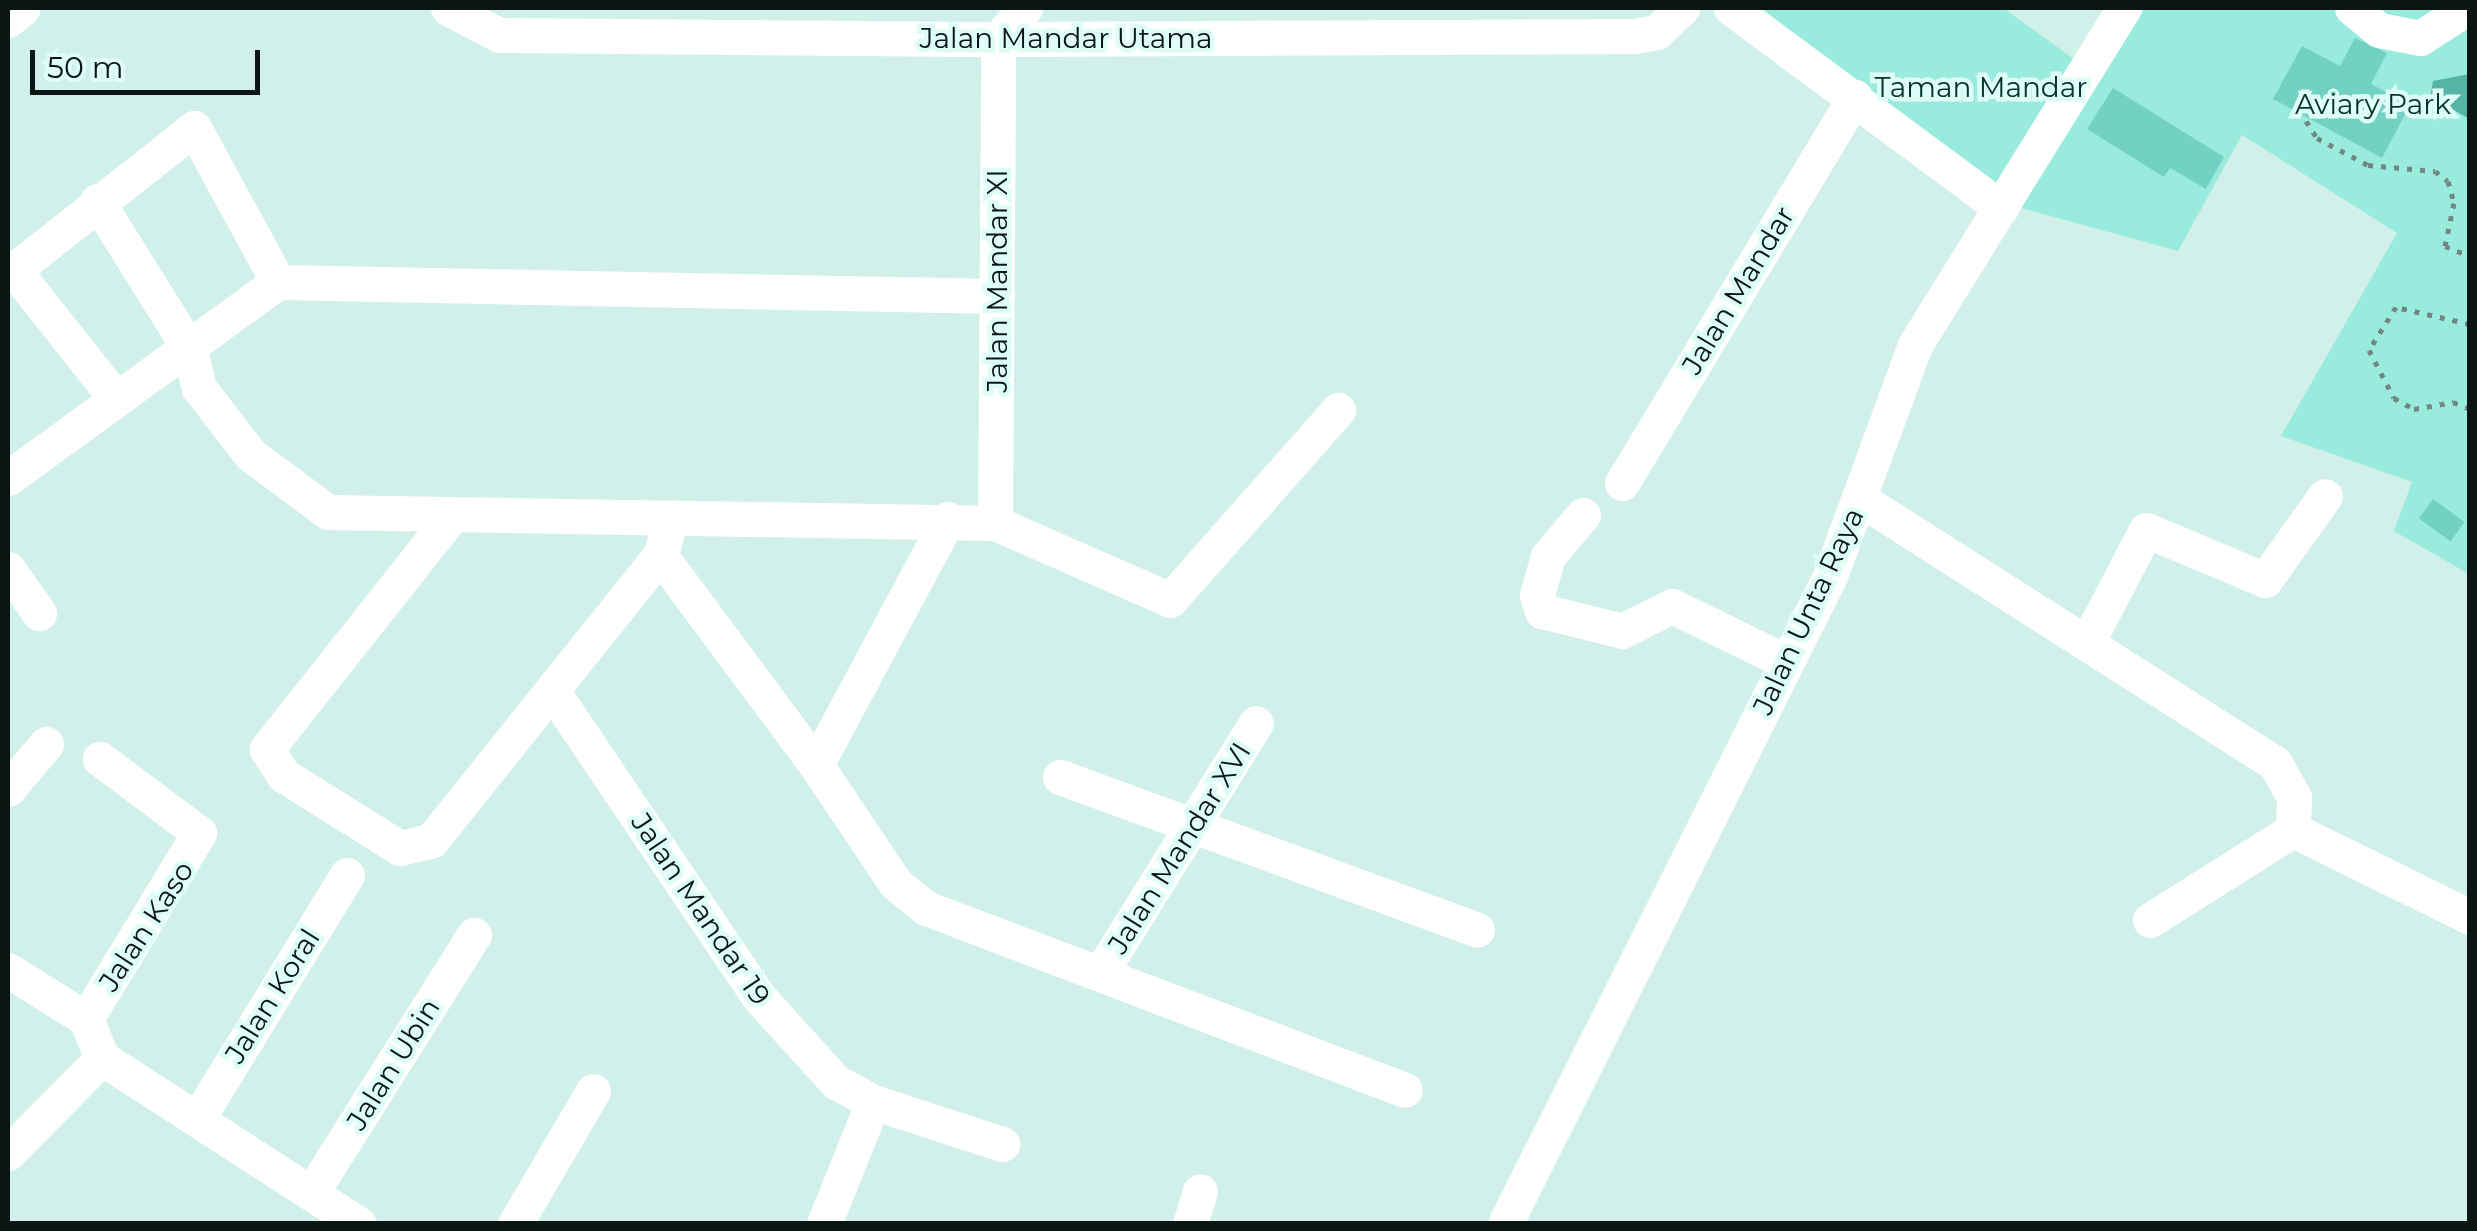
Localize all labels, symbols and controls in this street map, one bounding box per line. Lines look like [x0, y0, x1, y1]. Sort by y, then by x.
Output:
street label: Jalan Mandar Utama [920, 21, 1212, 55]
scale bar [35, 30, 265, 92]
text: 50 m [47, 49, 124, 86]
park label: Taman Mandar [1874, 70, 2088, 104]
park label: Aviary Park [2295, 87, 2451, 121]
street label: Jalan Mandar XI [980, 169, 1014, 393]
street label: Jalan Mandar [1675, 200, 1801, 380]
street label: Jalan Unta Raya [1745, 502, 1871, 720]
street label: Jalan Mandar XVI [1101, 736, 1257, 960]
street label: Jalan Mandar 19 [624, 807, 778, 1011]
street label: Jalan Kaso [92, 855, 200, 997]
street label: Jalan Koral [218, 923, 326, 1069]
street label: Jalan Ubin [339, 992, 447, 1136]

